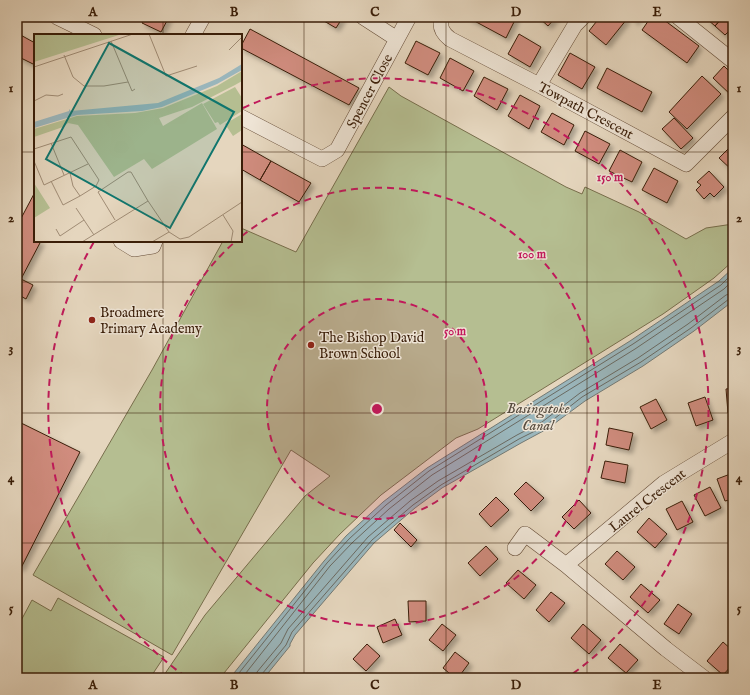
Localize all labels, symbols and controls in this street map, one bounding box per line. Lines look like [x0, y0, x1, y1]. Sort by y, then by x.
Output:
text: A [88, 4, 99, 21]
text: B [230, 4, 239, 21]
text: C [370, 4, 380, 21]
text: D [511, 4, 522, 21]
text: E [652, 4, 662, 21]
inset map [34, 34, 242, 242]
street label: Spencer Close [343, 51, 397, 132]
street label: Towpath Crescent [535, 78, 637, 144]
text: 1 [9, 80, 14, 97]
text: 1 [737, 80, 742, 97]
text: 150 m [597, 170, 624, 185]
text: 2 [8, 210, 14, 227]
text: 2 [736, 210, 742, 227]
text: 100 m [518, 247, 547, 262]
place label: Broadmere Primary Academy [100, 304, 202, 338]
marker: Broadmere Primary Academy [87, 315, 97, 325]
text: 50 m [444, 324, 467, 339]
place label: The Bishop David Brown School [319, 329, 425, 363]
text: 3 [9, 340, 14, 357]
marker: The Bishop David Brown School [306, 340, 316, 350]
text: 3 [737, 340, 742, 357]
water label: Basingstoke Canal [507, 399, 569, 435]
centre of rings [370, 402, 384, 416]
street label: Laurel Crescent [605, 465, 690, 536]
text: 4 [8, 470, 15, 487]
text: 4 [736, 470, 743, 487]
text: 5 [9, 600, 14, 617]
text: 5 [737, 600, 742, 617]
text: A [88, 677, 99, 694]
text: B [230, 677, 239, 694]
text: C [370, 677, 380, 694]
text: D [511, 677, 522, 694]
text: E [652, 677, 662, 694]

